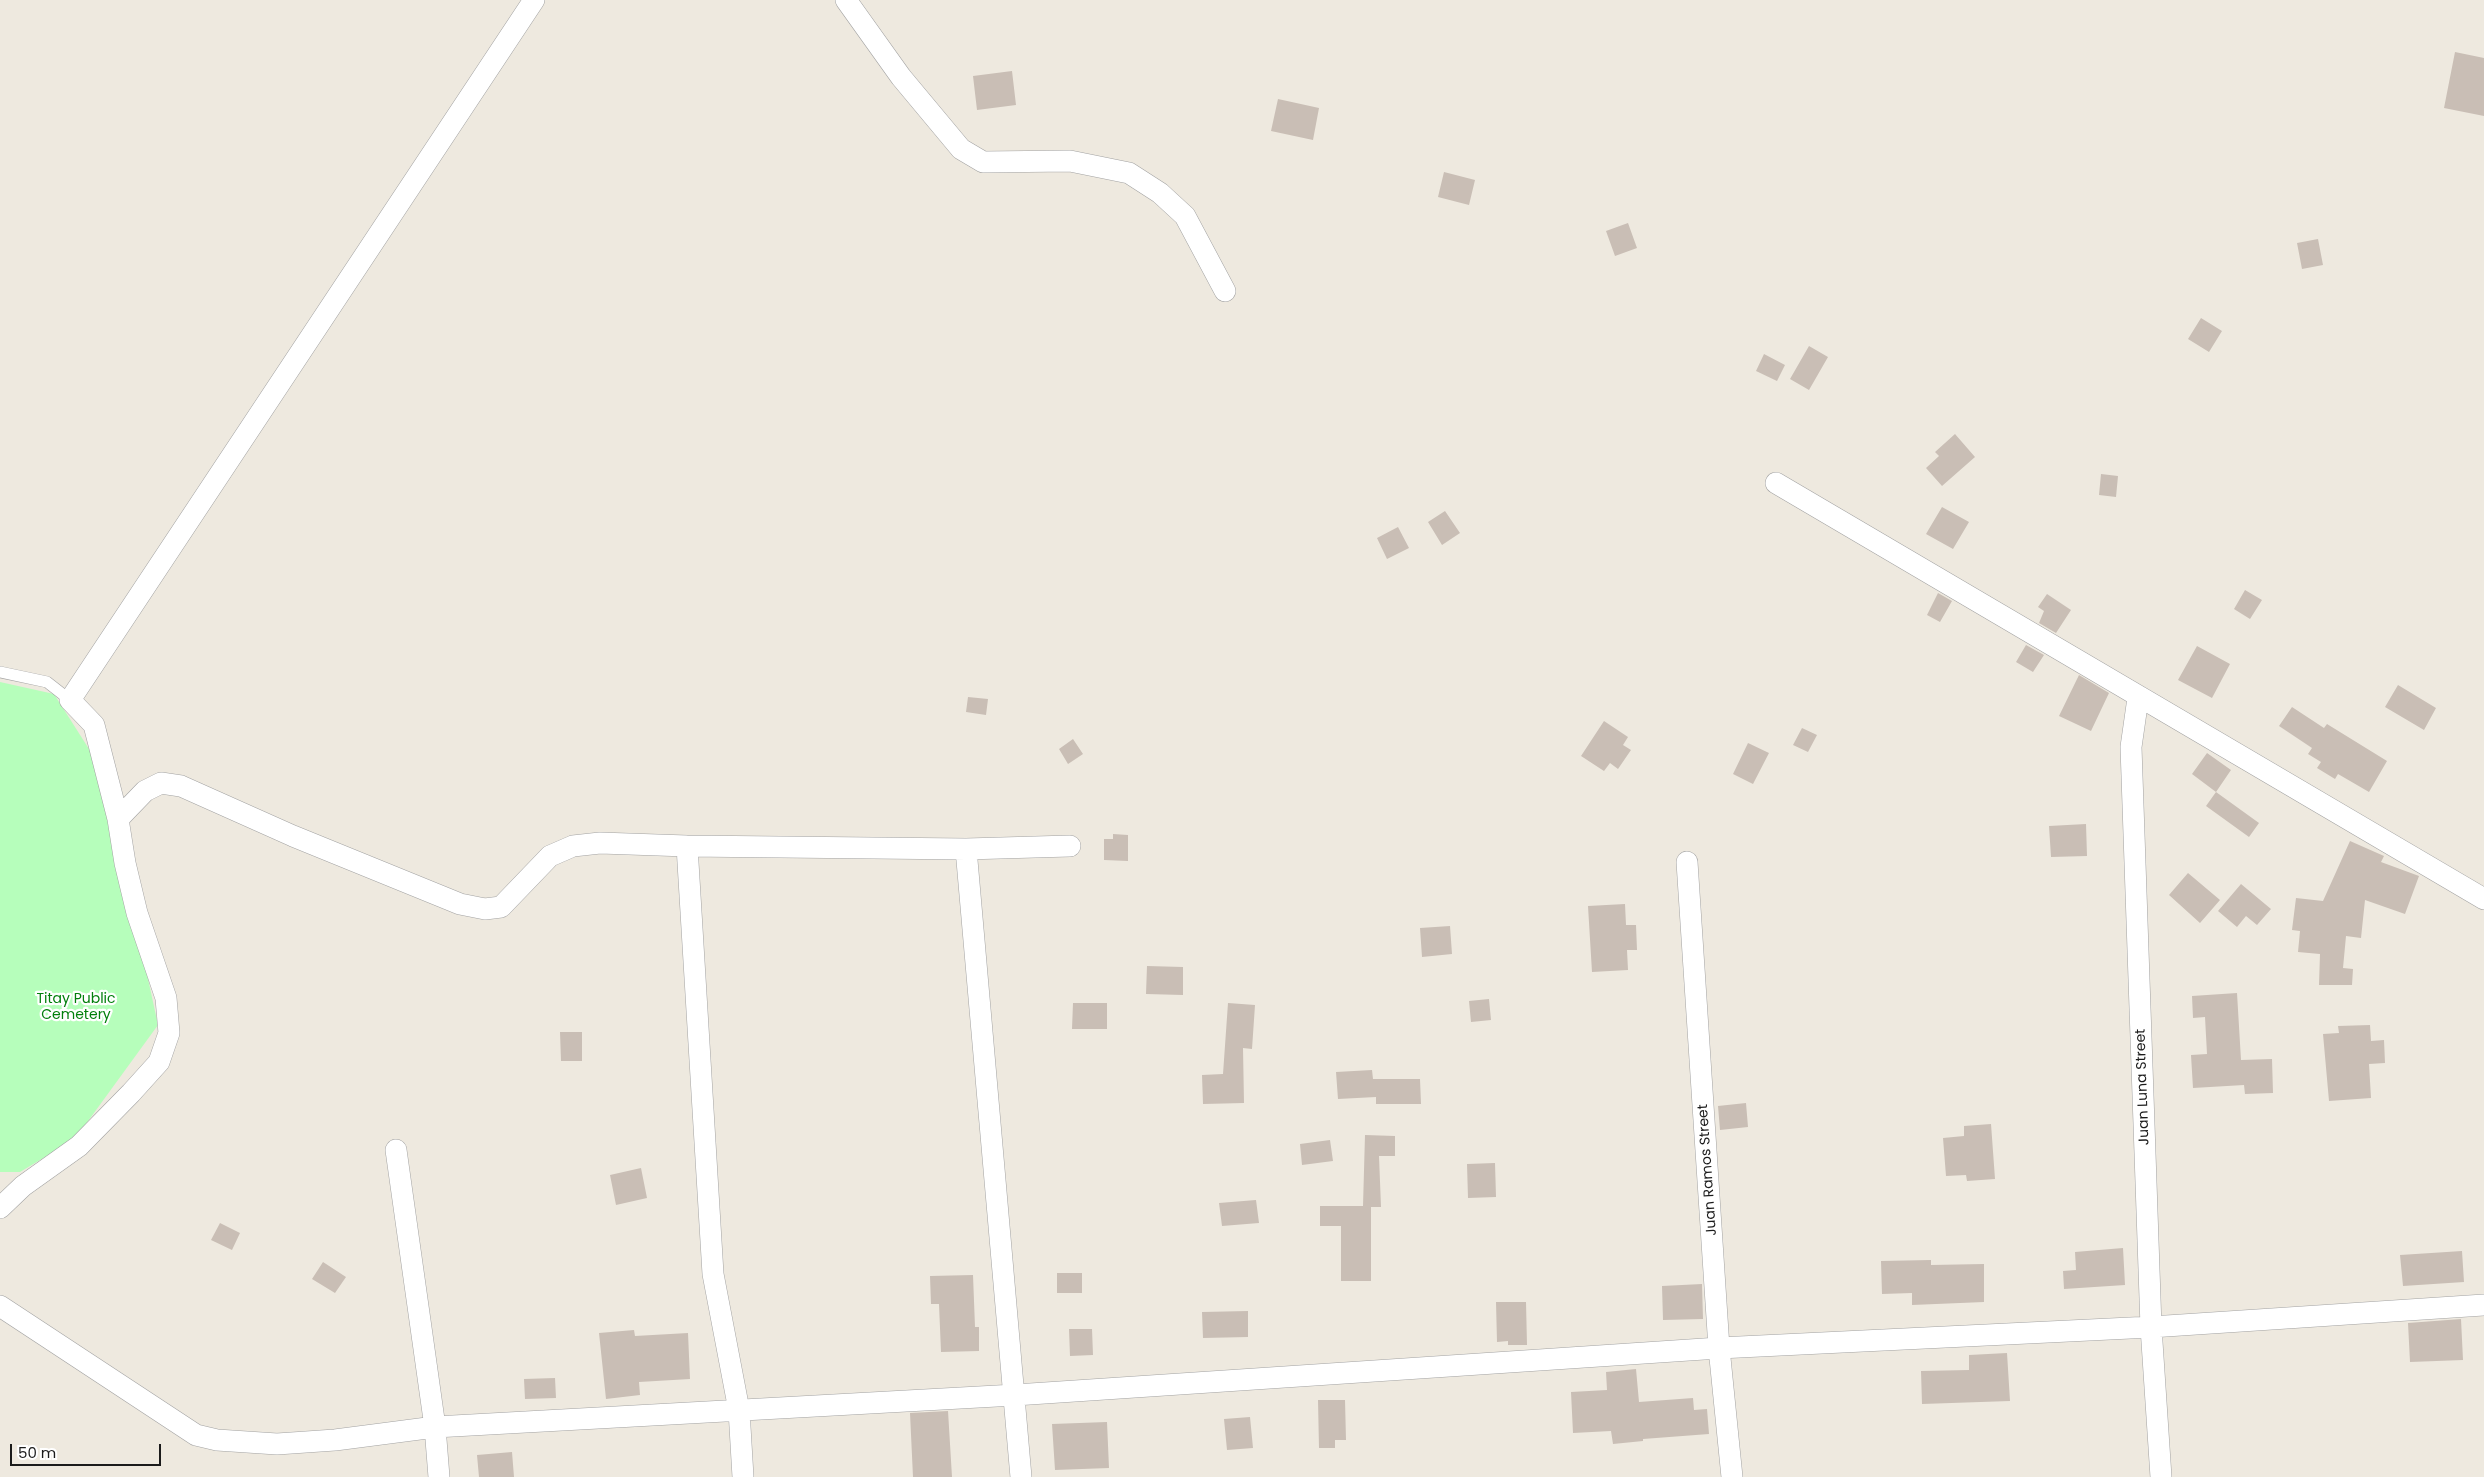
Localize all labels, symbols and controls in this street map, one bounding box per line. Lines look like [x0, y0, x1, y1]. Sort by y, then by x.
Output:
park label: Titay Public Cemetery [36, 991, 116, 1024]
street label: Juan Luna Street [2133, 1028, 2153, 1146]
street label: Juan Ramos Street [1695, 1104, 1721, 1236]
scale bar [12, 1434, 164, 1466]
text: 50 m [18, 1442, 56, 1463]

